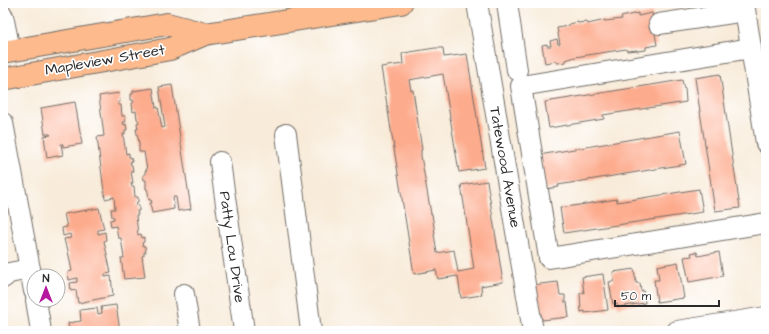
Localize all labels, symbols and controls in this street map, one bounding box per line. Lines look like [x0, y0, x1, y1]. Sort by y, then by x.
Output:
street label: Mapleview Street [43, 39, 167, 81]
street label: Tatewood Avenue [484, 105, 526, 229]
street label: Patty Lou Drive [213, 190, 250, 304]
north arrow [26, 268, 66, 308]
text: N [43, 271, 50, 286]
scale bar [615, 282, 719, 308]
text: 50 m [621, 288, 652, 305]

